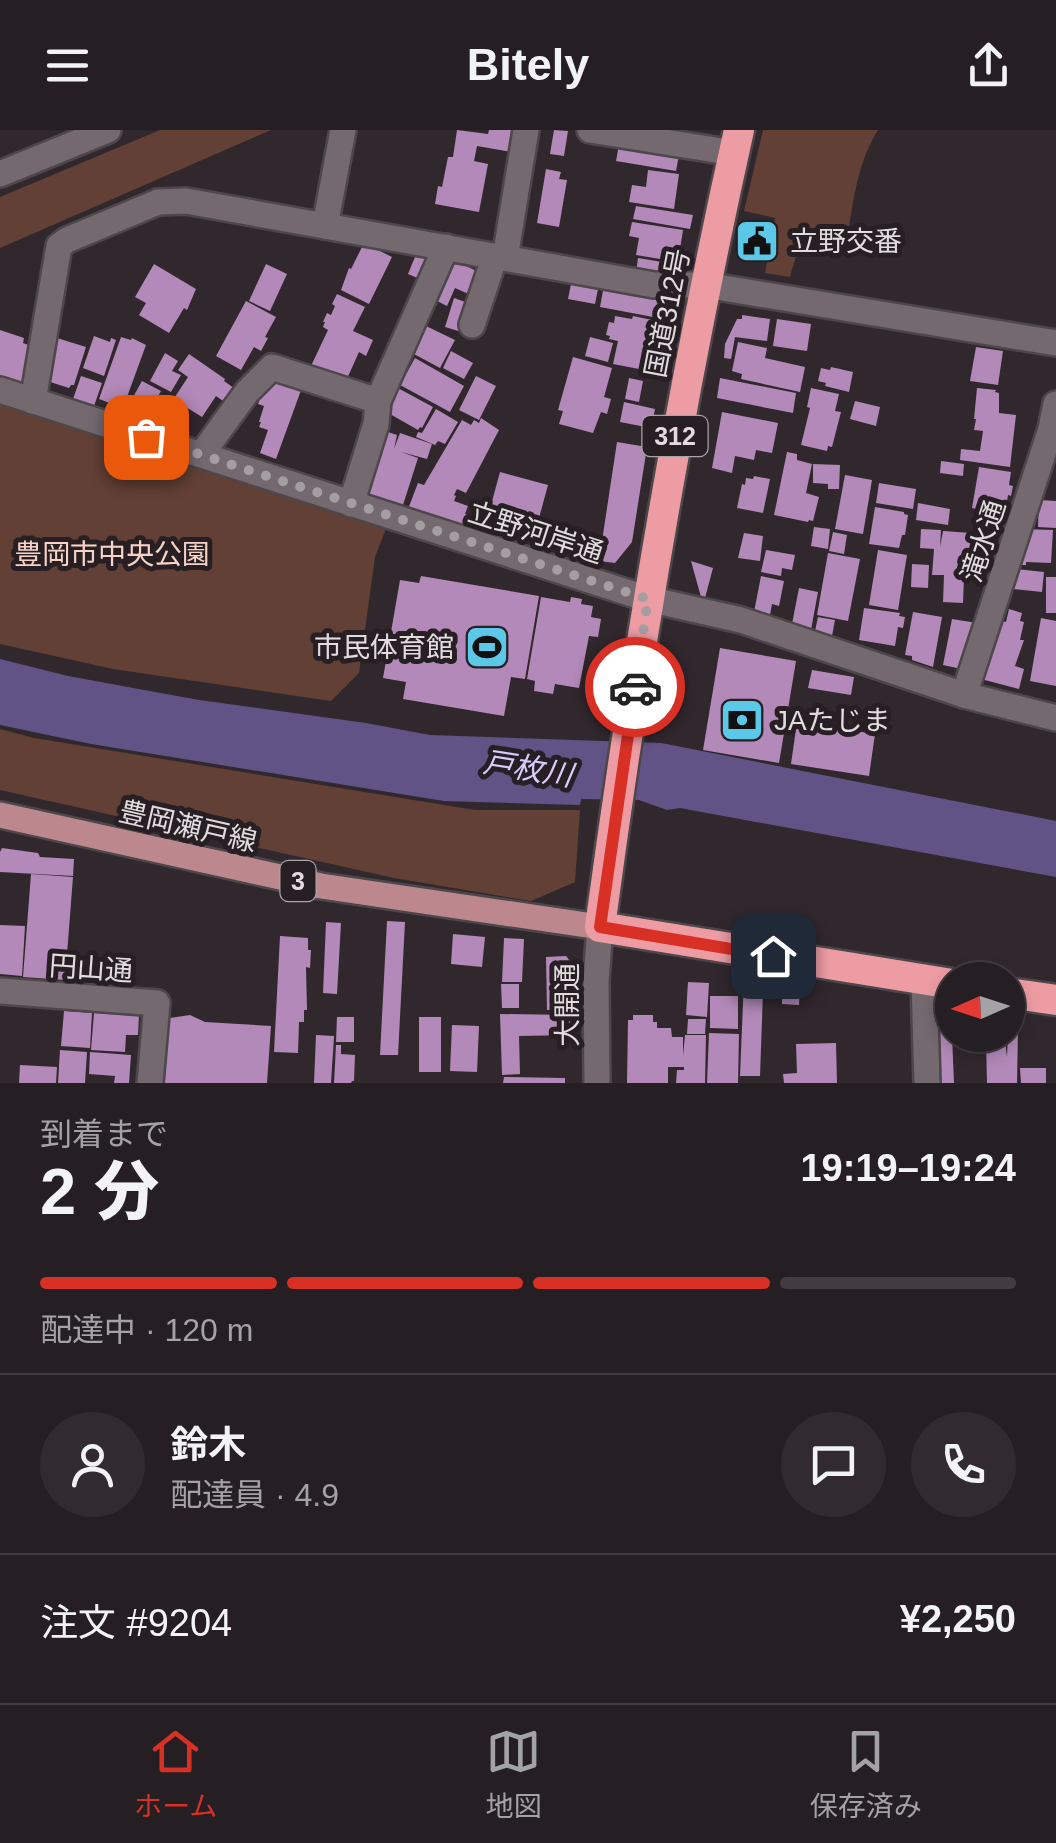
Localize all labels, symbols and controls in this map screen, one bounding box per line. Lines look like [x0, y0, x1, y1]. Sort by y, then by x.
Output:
icon: menu [40, 38, 95, 93]
icon: share [961, 38, 1016, 93]
text: Bitely [467, 39, 589, 90]
public building icon: 立野交番 [734, 218, 780, 264]
place label: 立野交番 [790, 226, 902, 257]
street label: 国道312号 [640, 246, 695, 380]
pin [104, 395, 189, 480]
icon: bag [119, 410, 174, 465]
road number: 312 [642, 416, 708, 456]
street label: 立野河岸通 [464, 496, 607, 569]
street label: 滝水通 [956, 496, 1011, 586]
park label: 豊岡市中央公園 [14, 539, 210, 570]
sports icon: 市民体育館 [464, 624, 510, 670]
place label: 市民体育館 [314, 632, 454, 663]
courier [585, 637, 685, 737]
icon: car [608, 660, 663, 715]
bank icon: JAたじま [719, 697, 765, 743]
place label: JAたじま [774, 705, 891, 736]
water label: 戸枚川 [481, 745, 578, 792]
street label: 豊岡瀬戸線 [116, 796, 260, 857]
road number: 3 [280, 861, 316, 901]
pin [731, 914, 816, 999]
icon: home [746, 929, 801, 984]
street label: 円山通 [48, 950, 134, 987]
north arrow [935, 962, 1025, 1052]
map controls [935, 962, 1025, 1052]
street label: 大開通 [552, 963, 583, 1047]
text: 到着まで [40, 1116, 168, 1152]
text: 19:19–19:24 [800, 1147, 1016, 1189]
text: 2 分 [40, 1155, 159, 1228]
text: 配達中 · 120 m [40, 1312, 253, 1348]
button: person [40, 1412, 145, 1517]
button: chat [781, 1412, 886, 1517]
button: phone [911, 1412, 1016, 1517]
text: 鈴木 [170, 1424, 246, 1466]
text: 配達員 · 4.9 [170, 1477, 339, 1513]
text: ¥2,250 [900, 1598, 1016, 1640]
text: 注文 #9204 [40, 1602, 232, 1644]
tab: ホーム [134, 1724, 217, 1824]
tab: 地図 [486, 1724, 542, 1824]
tab: 保存済み [810, 1724, 922, 1824]

